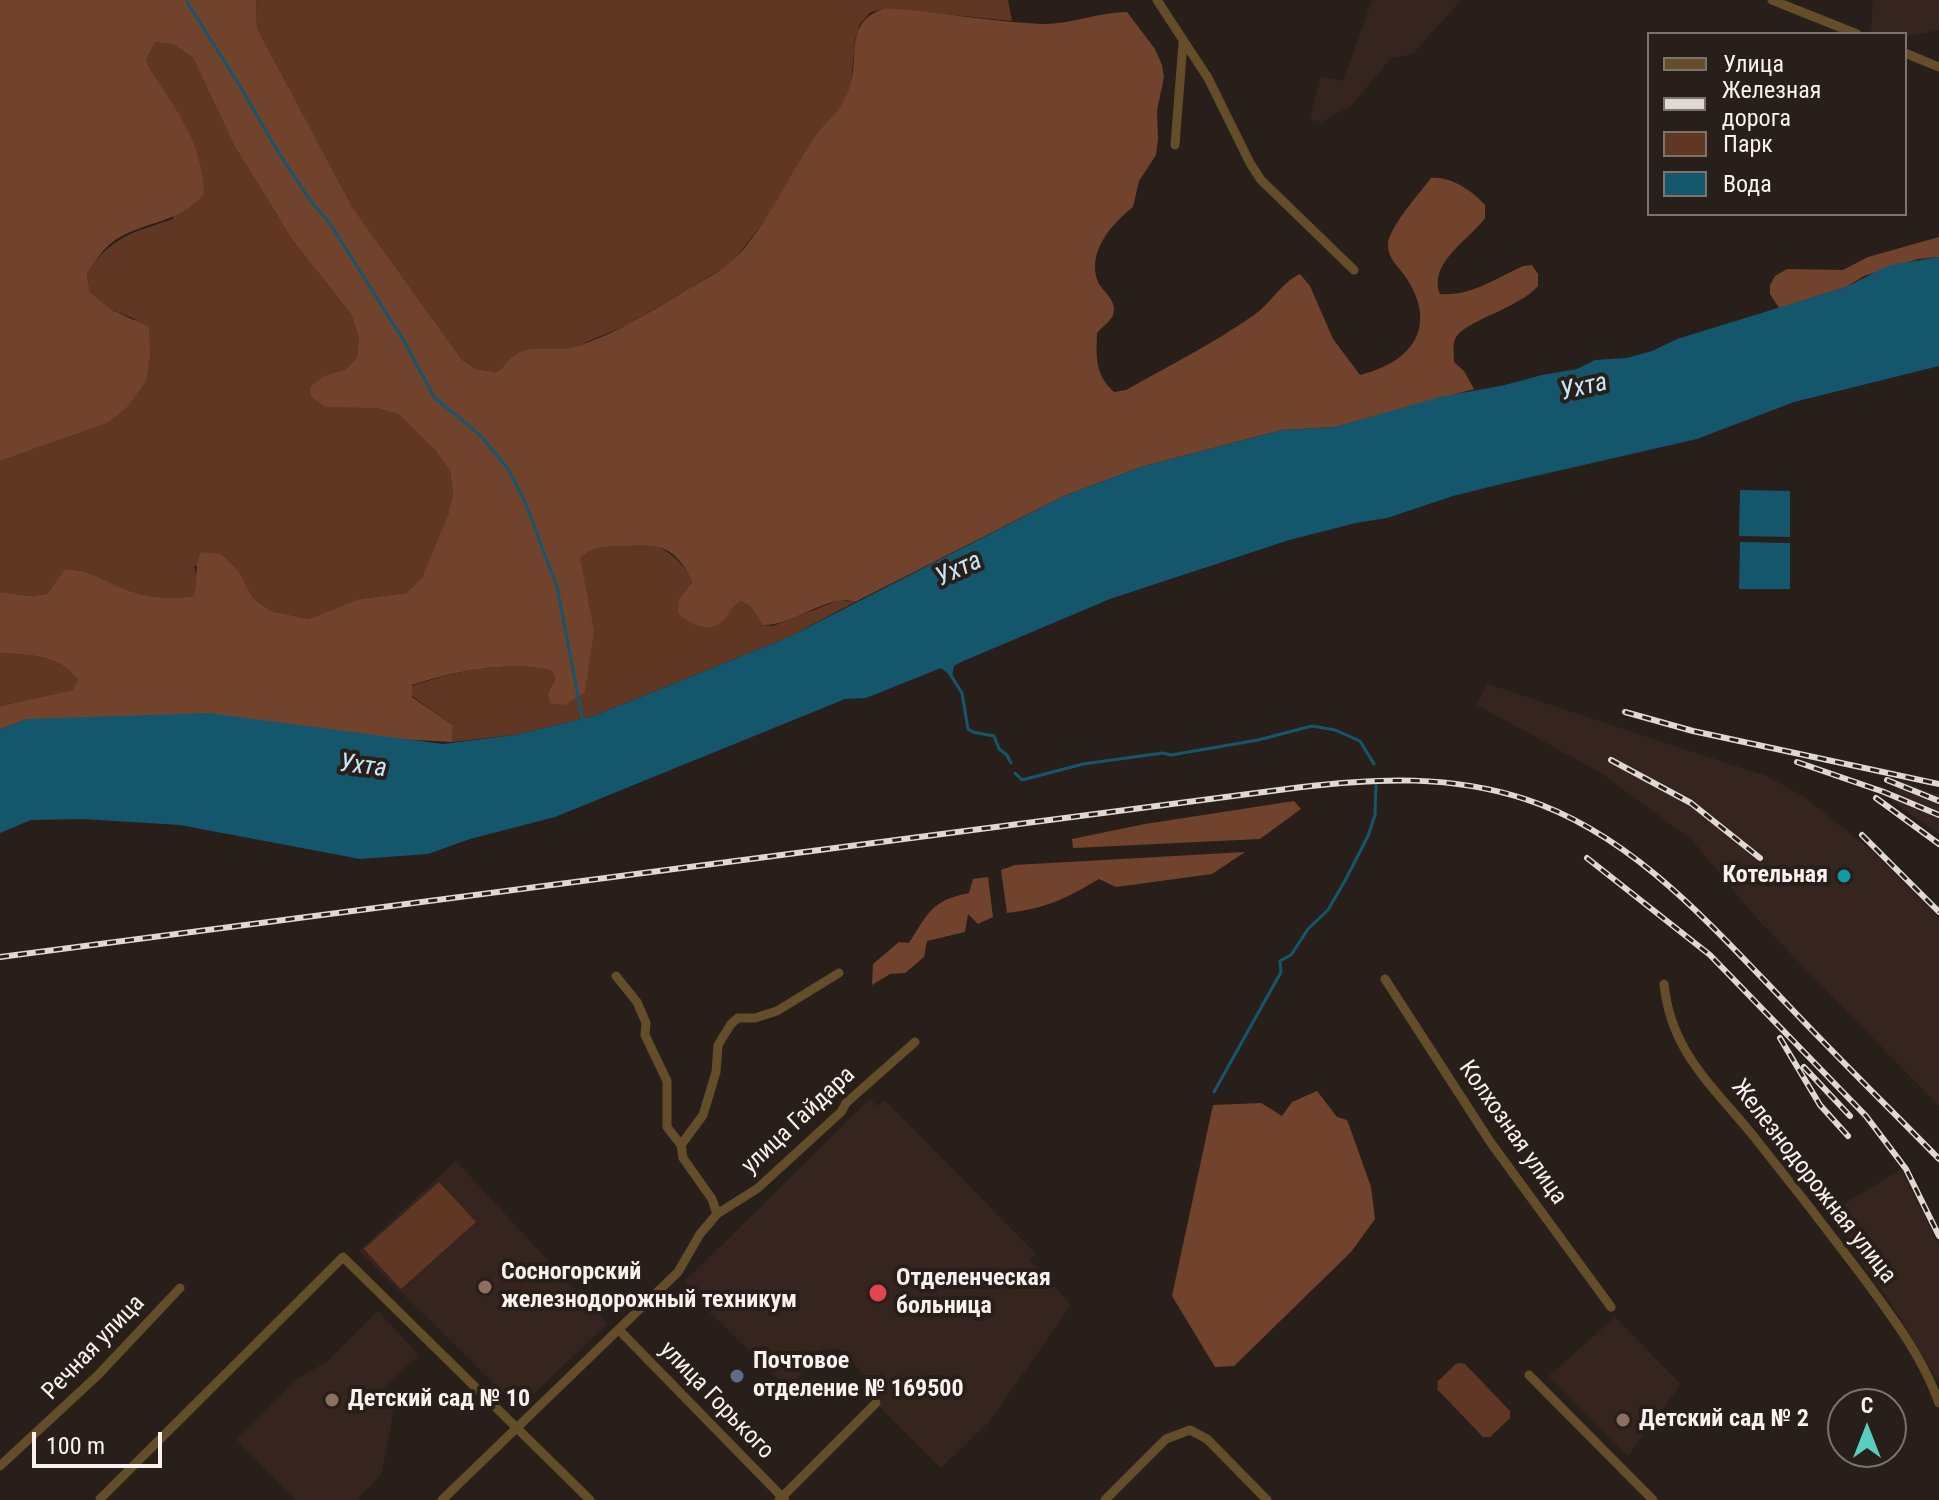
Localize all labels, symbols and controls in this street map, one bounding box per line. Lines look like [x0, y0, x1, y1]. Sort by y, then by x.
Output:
legend [1647, 32, 1907, 216]
text: Улица [1723, 50, 1784, 78]
text: Железная дорога [1722, 76, 1821, 132]
text: Парк [1723, 130, 1773, 158]
text: Вода [1723, 170, 1772, 198]
water label: Ухта [1557, 367, 1611, 409]
water label: Ухта [931, 546, 987, 594]
water label: Ухта [338, 749, 388, 785]
place label: Котельная [1723, 862, 1828, 890]
marker: Котельная [1835, 867, 1853, 885]
street label: Колхозная улица [1452, 1055, 1572, 1211]
street label: улица Гайдара [736, 1061, 862, 1181]
street label: Железнодорожная улица [1724, 1074, 1902, 1290]
place label: Сосногорский железнодорожный техникум [501, 1259, 797, 1315]
place label: Отделенческая больница [896, 1265, 1051, 1321]
marker: Сосногорский железнодорожный техникум [476, 1278, 494, 1296]
marker: Отделенческая больница [867, 1282, 889, 1304]
street label: Речная улица [37, 1290, 151, 1406]
street label: улица Горького [653, 1336, 779, 1466]
place label: Почтовое отделение № 169500 [753, 1348, 964, 1404]
marker: Почтовое отделение № 169500 [728, 1367, 746, 1385]
place label: Детский сад № 10 [348, 1386, 530, 1414]
north arrow [1827, 1388, 1907, 1468]
marker: Детский сад № 10 [323, 1391, 341, 1409]
text: С [1861, 1393, 1873, 1418]
place label: Детский сад № 2 [1639, 1406, 1809, 1434]
marker: Детский сад № 2 [1614, 1411, 1632, 1429]
scale bar [36, 1416, 166, 1466]
text: 100 m [46, 1432, 105, 1460]

